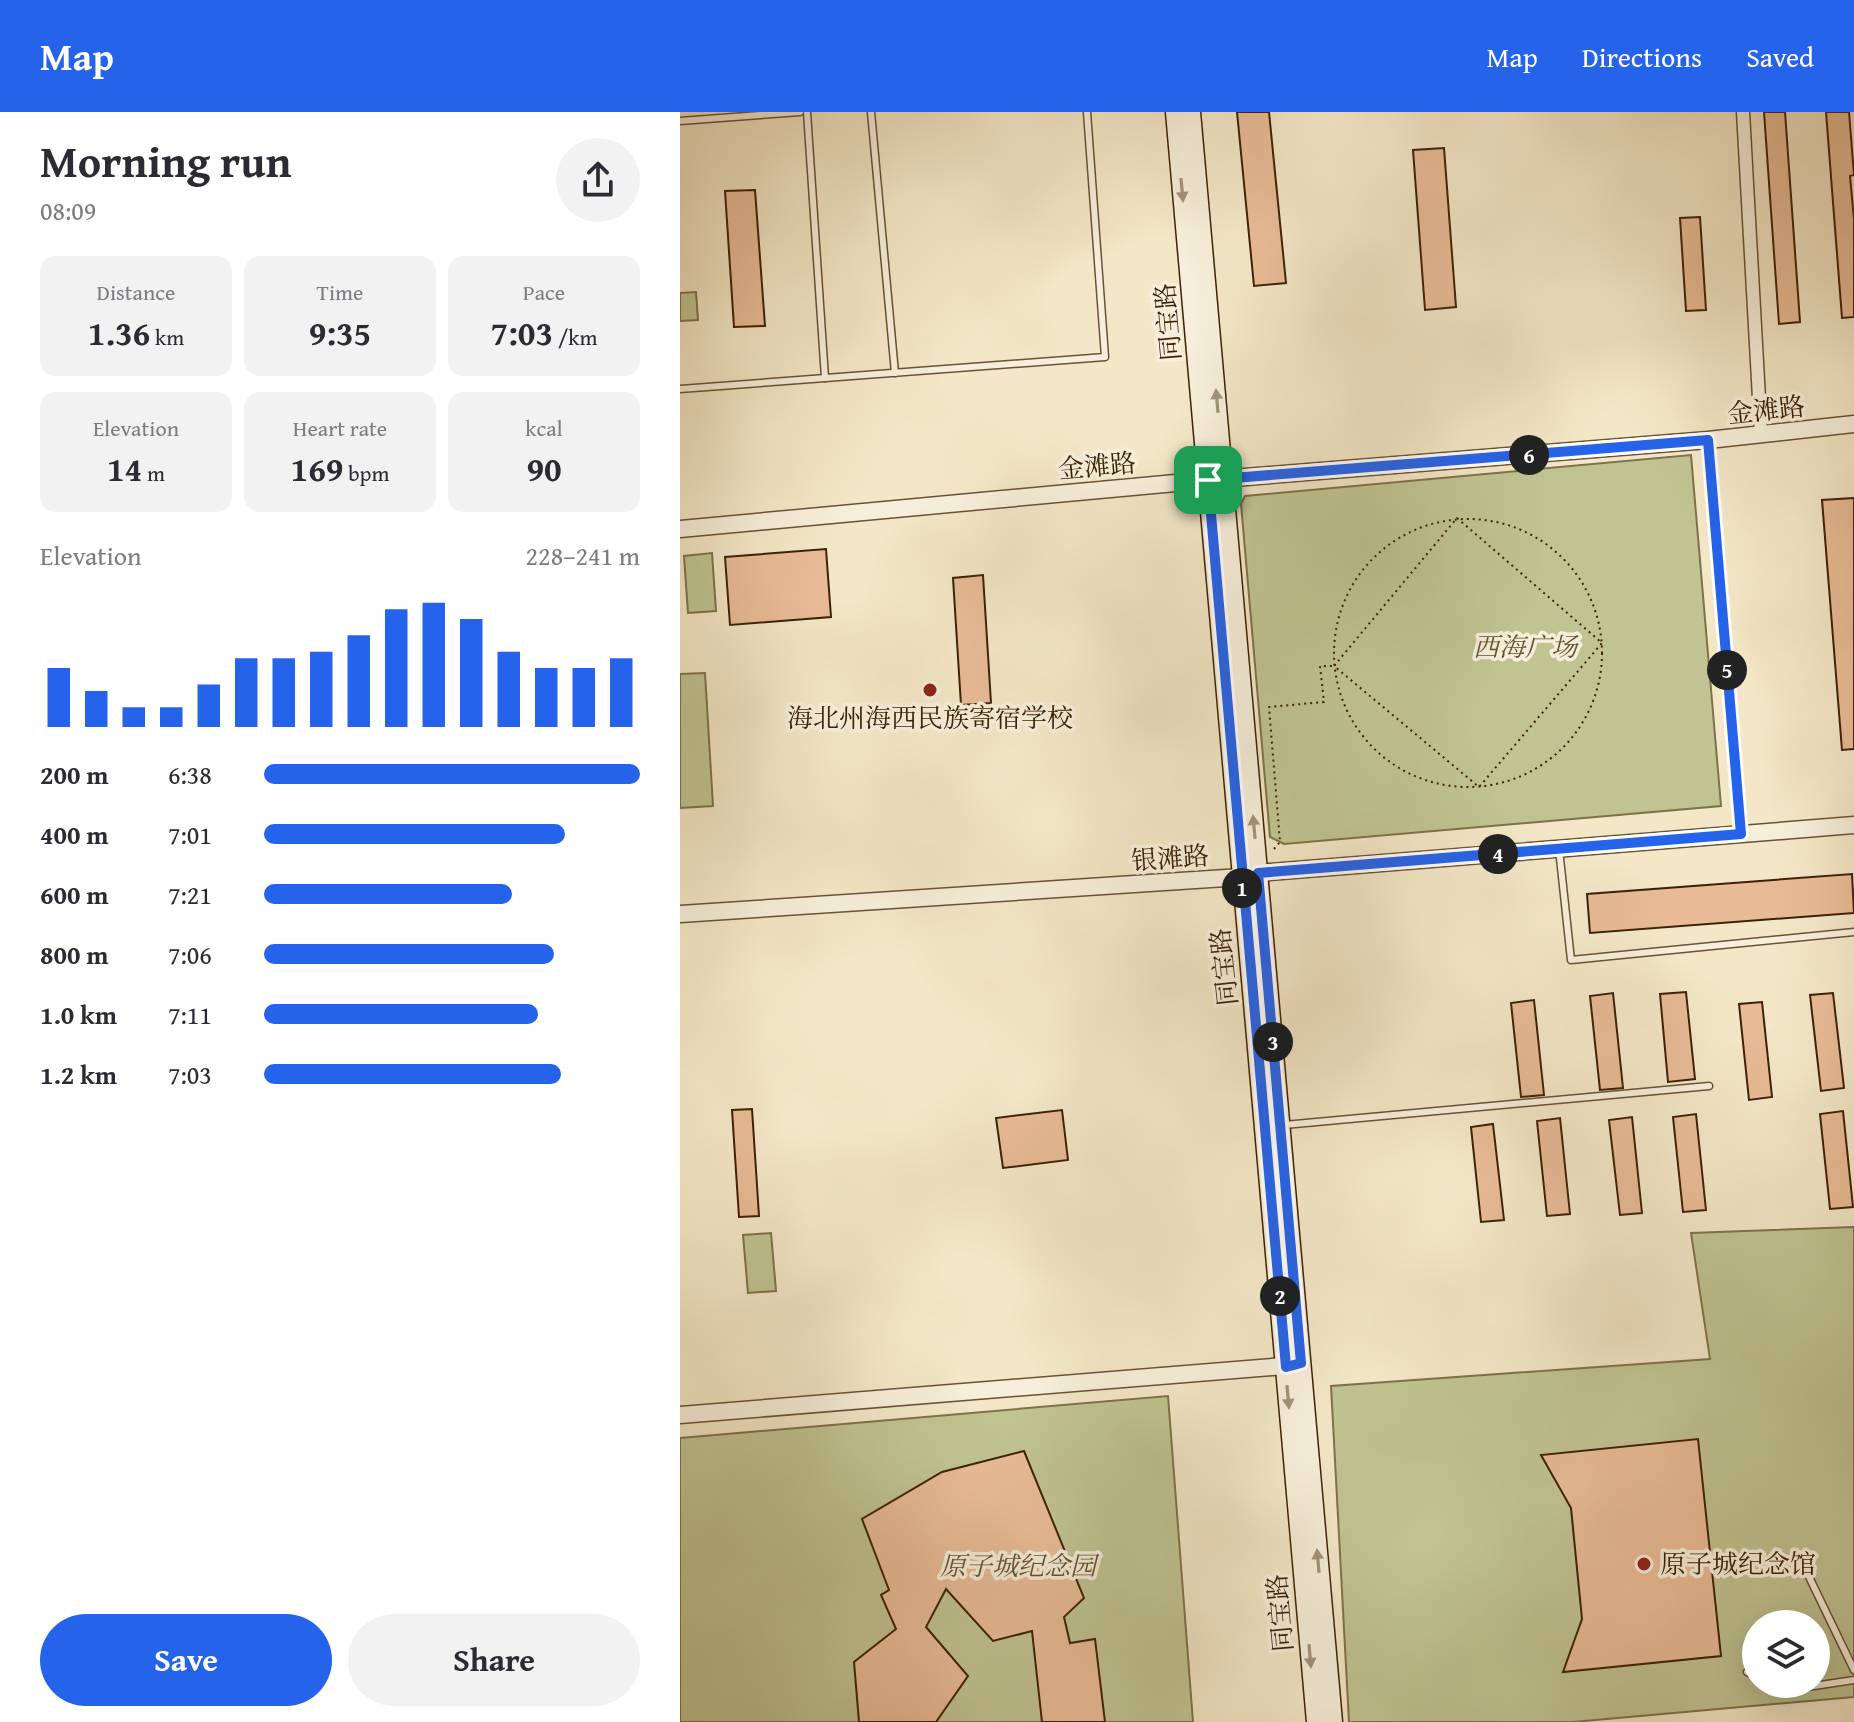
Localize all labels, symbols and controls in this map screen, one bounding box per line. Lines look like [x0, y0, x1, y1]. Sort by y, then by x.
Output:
text: Map [40, 28, 114, 84]
text: Map [1486, 36, 1538, 77]
text: Directions [1582, 36, 1702, 77]
text: Saved [1746, 36, 1814, 77]
text: Morning run [40, 129, 291, 193]
button: share [556, 138, 640, 222]
one-way arrow [1176, 178, 1189, 203]
text: 08:09 [40, 191, 96, 230]
text: Distance [97, 276, 175, 308]
text: Time [317, 276, 363, 308]
text: Pace [523, 276, 565, 308]
street label: 同宝路 [1145, 281, 1190, 363]
text: 1.36 [88, 308, 150, 357]
text: 9:35 [309, 308, 371, 357]
text: 7:03 [491, 308, 553, 357]
text: km [150, 321, 184, 353]
text: /km [553, 321, 597, 353]
street label: 金滩路 [1725, 386, 1807, 433]
one-way arrow [1210, 388, 1223, 413]
text: Elevation [93, 412, 179, 444]
text: Heart rate [293, 412, 387, 444]
text: kcal [525, 412, 563, 444]
pin: 6 [1509, 435, 1549, 475]
text: 6 [1523, 439, 1535, 471]
street label: 金滩路 [1056, 443, 1138, 488]
text: 14 [107, 444, 142, 493]
text: 169 [291, 444, 343, 493]
text: 90 [526, 444, 562, 493]
pin [1174, 446, 1242, 514]
text: m [142, 457, 165, 489]
text: bpm [343, 457, 389, 489]
icon: arrive [1186, 458, 1230, 502]
text: Elevation [40, 536, 142, 575]
text: 228–241 m [526, 536, 640, 575]
park label: 西海广场 [1473, 627, 1579, 666]
pin: 5 [1707, 650, 1747, 690]
text: 5 [1721, 654, 1733, 686]
marker: 海北州海西民族寄宿学校 [921, 681, 939, 699]
place label: 海北州海西民族寄宿学校 [787, 698, 1073, 737]
text: 200 m [40, 755, 108, 794]
text: 6:38 [168, 755, 212, 794]
one-way arrow [1247, 814, 1260, 839]
text: 400 m [40, 815, 108, 854]
text: 7:01 [168, 815, 212, 854]
pin: 4 [1478, 834, 1518, 874]
street label: 银滩路 [1130, 835, 1210, 880]
text: 4 [1492, 838, 1504, 870]
pin: 1 [1222, 868, 1262, 908]
text: 1 [1236, 872, 1248, 904]
text: 600 m [40, 875, 108, 914]
text: 7:21 [168, 875, 212, 914]
street label: 同宝路 [1200, 926, 1247, 1008]
text: 800 m [40, 935, 108, 974]
text: 7:06 [168, 935, 212, 974]
text: 1.0 km [40, 995, 117, 1034]
text: 7:11 [168, 995, 212, 1034]
pin: 3 [1253, 1022, 1293, 1062]
text: 3 [1267, 1026, 1279, 1058]
text: 1.2 km [40, 1055, 117, 1094]
text: 7:03 [168, 1055, 212, 1094]
pin: 2 [1260, 1276, 1300, 1316]
text: 2 [1274, 1280, 1286, 1312]
one-way arrow [1282, 1385, 1295, 1410]
place label: 原子城纪念馆 [1660, 1544, 1816, 1583]
park label: 原子城纪念园 [940, 1546, 1100, 1585]
one-way arrow [1312, 1548, 1325, 1573]
marker: 原子城纪念馆 [1635, 1555, 1653, 1573]
street label: 同宝路 [1257, 1572, 1302, 1654]
map controls [1742, 1610, 1830, 1698]
button: layers [1742, 1610, 1830, 1698]
button: Save [40, 1614, 332, 1706]
button: Share [348, 1614, 640, 1706]
one-way arrow [1304, 1644, 1317, 1669]

